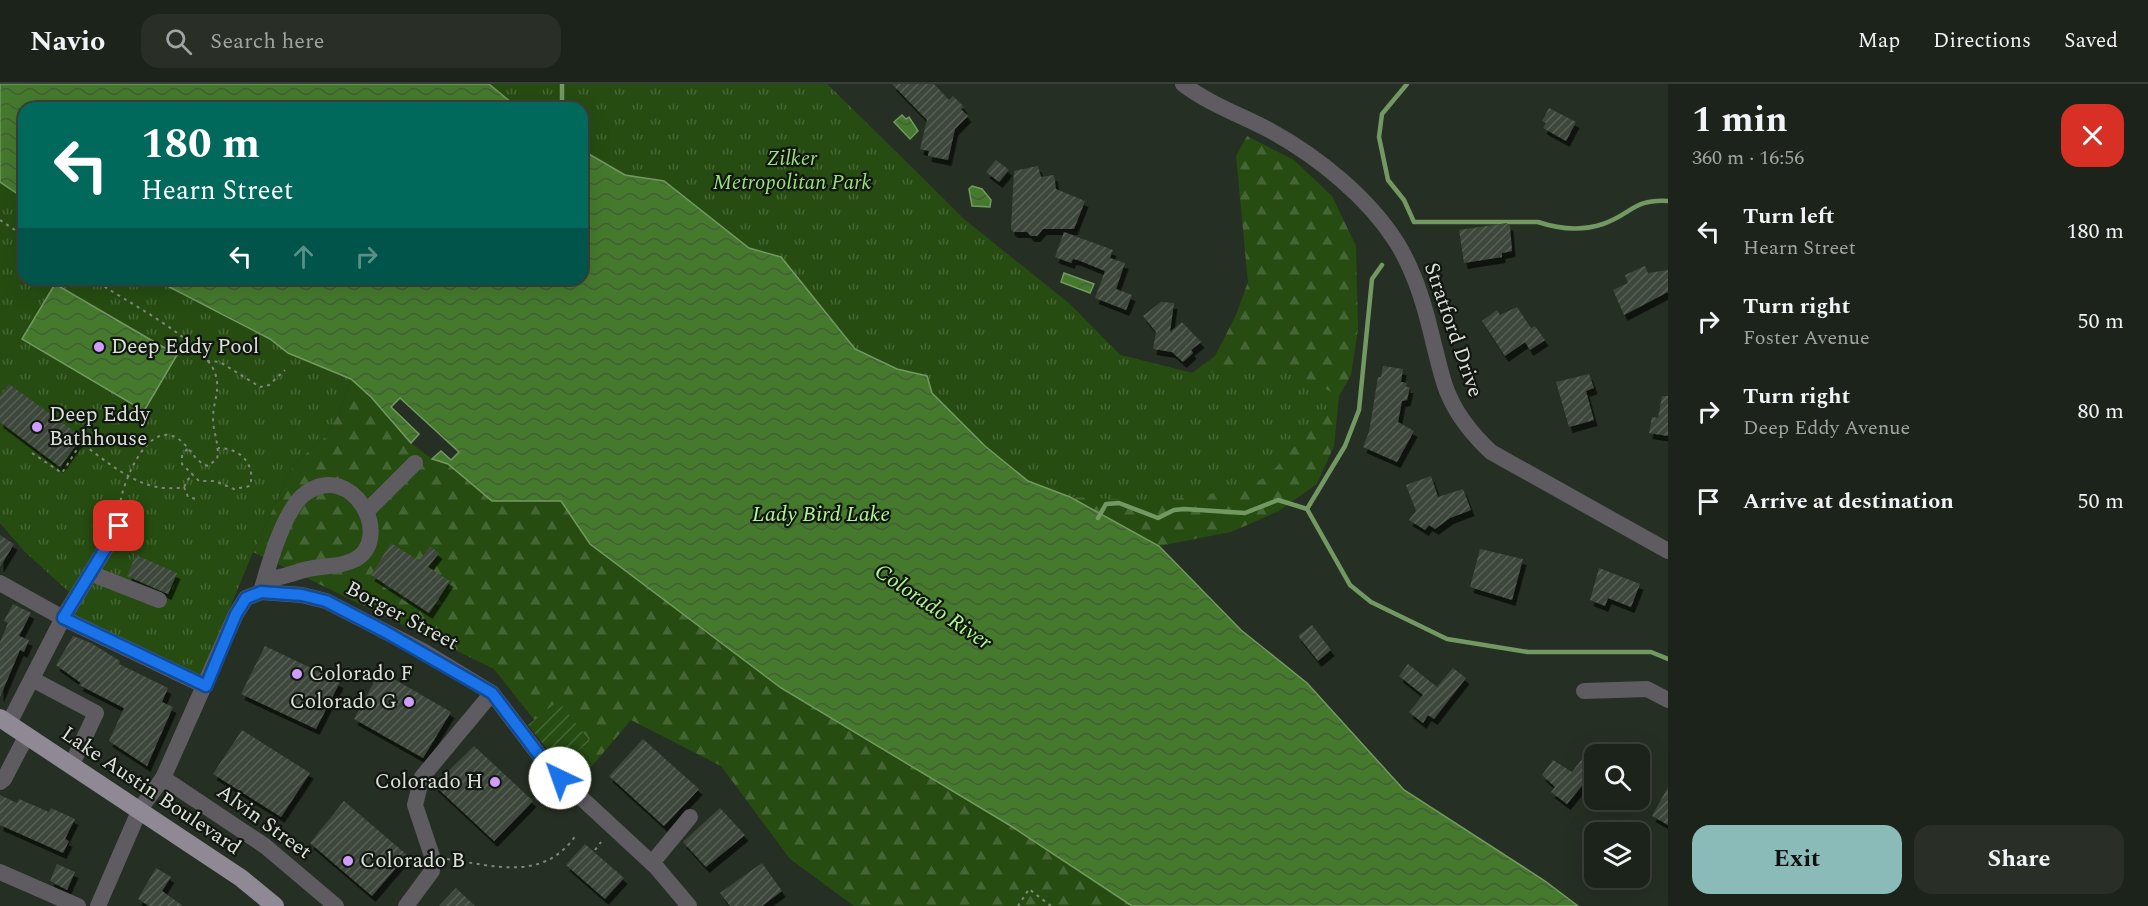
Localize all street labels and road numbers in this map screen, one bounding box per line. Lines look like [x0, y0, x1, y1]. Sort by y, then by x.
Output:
street label: Stratford Drive [1415, 258, 1491, 402]
street label: Borger Street [340, 573, 464, 659]
street label: Lake Austin Boulevard [54, 719, 248, 863]
street label: Alvin Street [210, 776, 318, 868]

